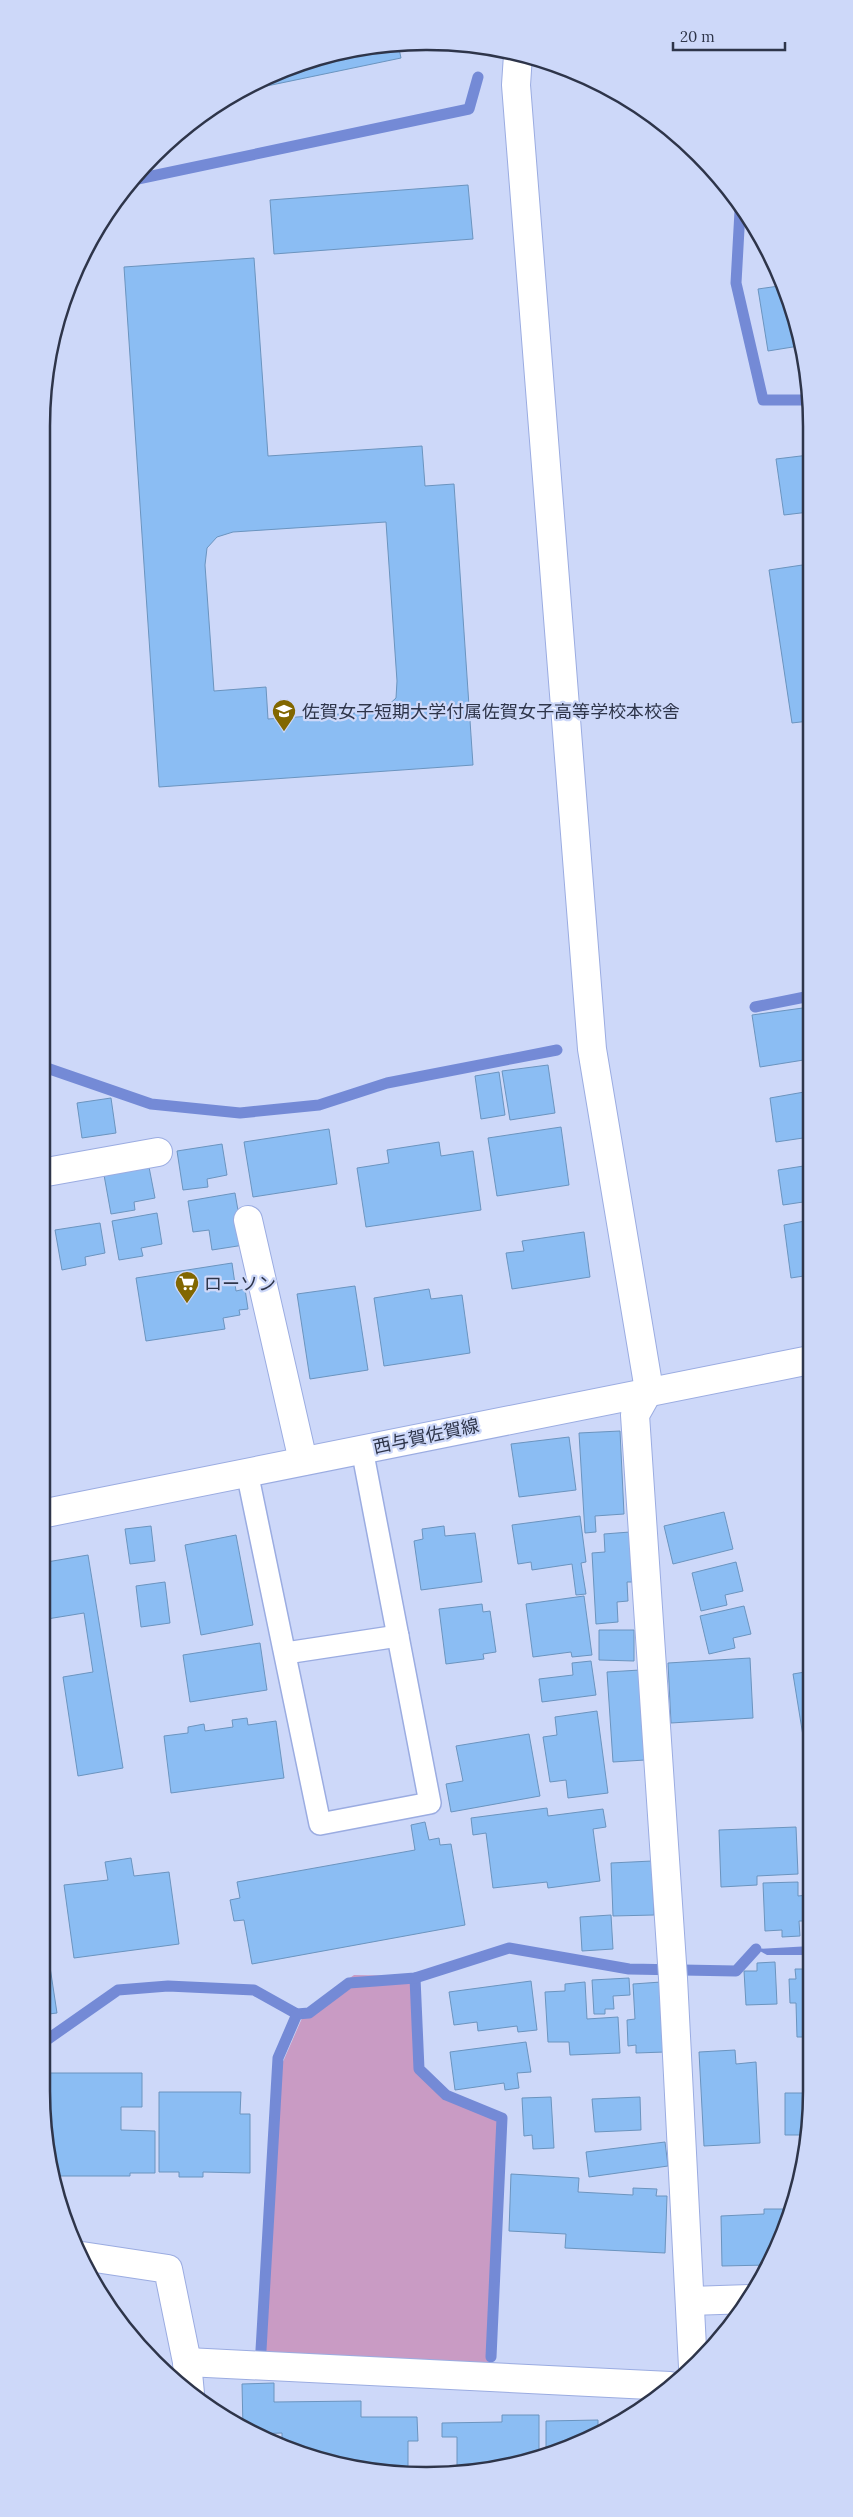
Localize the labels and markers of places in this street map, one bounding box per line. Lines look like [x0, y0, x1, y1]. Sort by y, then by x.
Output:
school or university icon: 佐賀女子短期大学付属佐賀女子高等学校本校舎 [271, 698, 297, 732]
place label: 佐賀女子短期大学付属佐賀女子高等学校本校舎 [302, 700, 680, 723]
supermarket icon: ローソン [174, 1270, 200, 1304]
place label: ローソン [204, 1272, 276, 1295]

